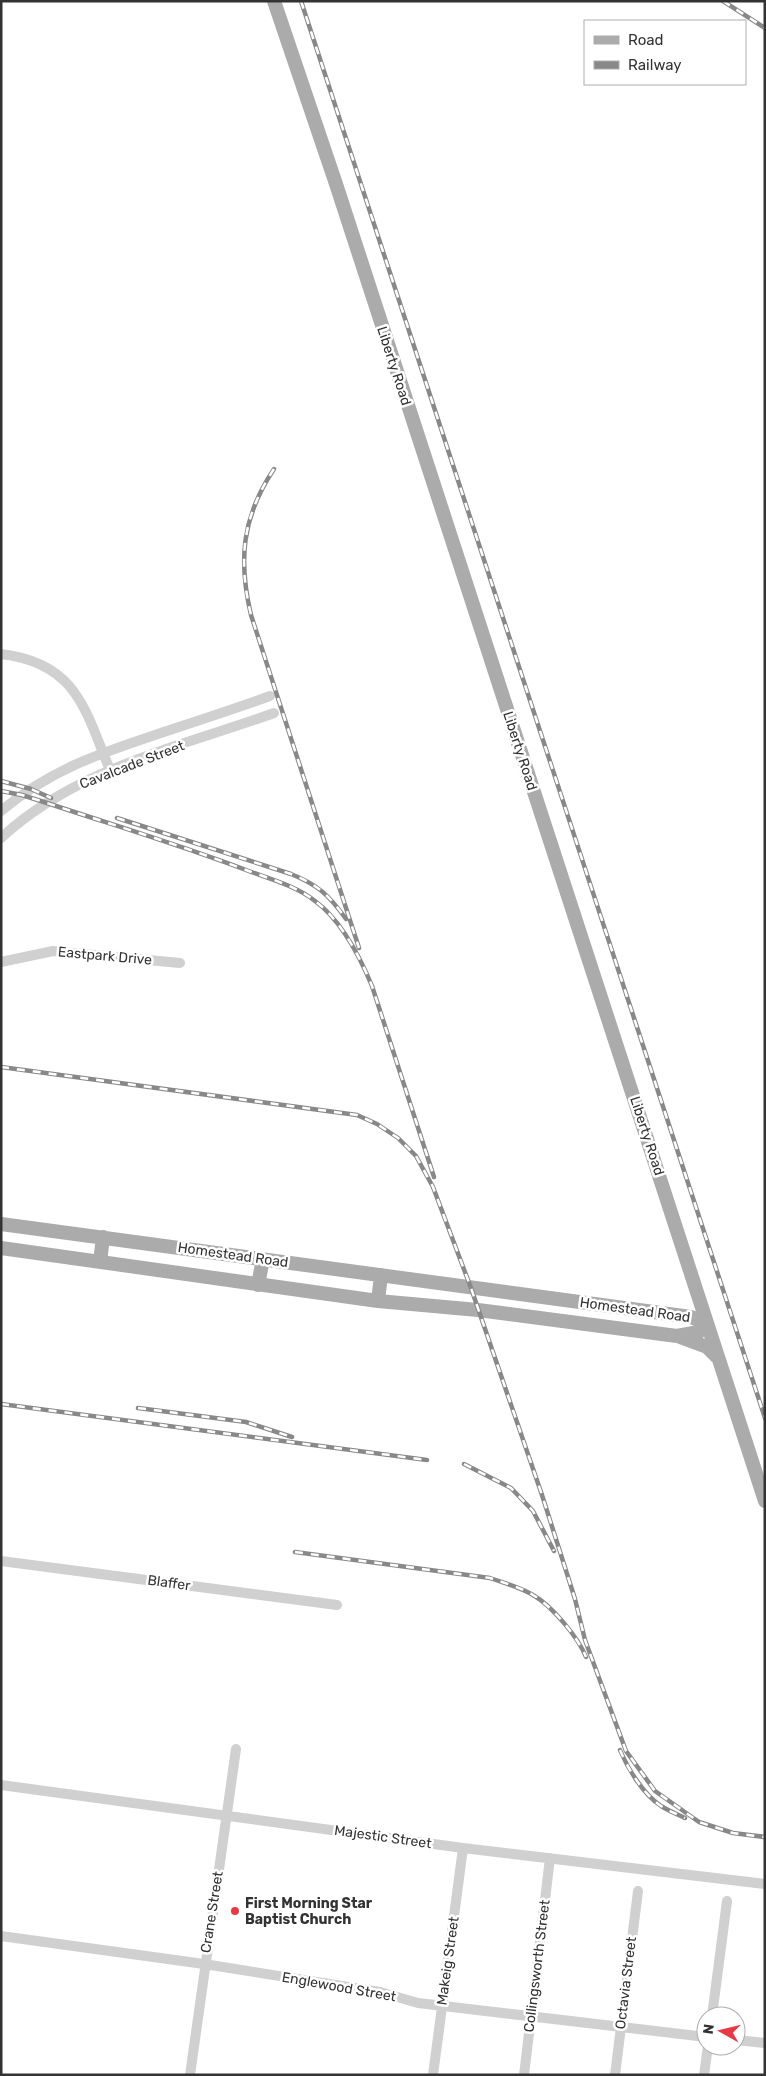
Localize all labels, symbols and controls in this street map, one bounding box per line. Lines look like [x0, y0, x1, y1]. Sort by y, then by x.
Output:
legend [584, 20, 746, 85]
text: Road [628, 31, 664, 49]
text: Railway [628, 56, 682, 74]
street label: Liberty Road [373, 324, 415, 408]
street label: Liberty Road [499, 709, 541, 793]
street label: Cavalcade Street [77, 737, 187, 793]
street label: Eastpark Drive [57, 943, 153, 969]
street label: Liberty Road [626, 1094, 668, 1178]
street label: Homestead Road [177, 1239, 289, 1271]
street label: Homestead Road [579, 1294, 691, 1326]
street label: Blaffer [146, 1572, 192, 1595]
street label: Majestic Street [333, 1822, 433, 1852]
street label: Crane Street [197, 1869, 227, 1954]
place label: First Morning Star Baptist Church [245, 1895, 373, 1928]
street label: Collingsworth Street [520, 1898, 554, 2033]
marker: First Morning Star Baptist Church [229, 1905, 241, 1917]
street label: Makeig Street [433, 1915, 463, 2006]
street label: Octavia Street [612, 1935, 640, 2030]
street label: Englewood Street [281, 1969, 398, 2006]
north arrow [696, 2006, 746, 2056]
text: N [700, 2023, 718, 2035]

